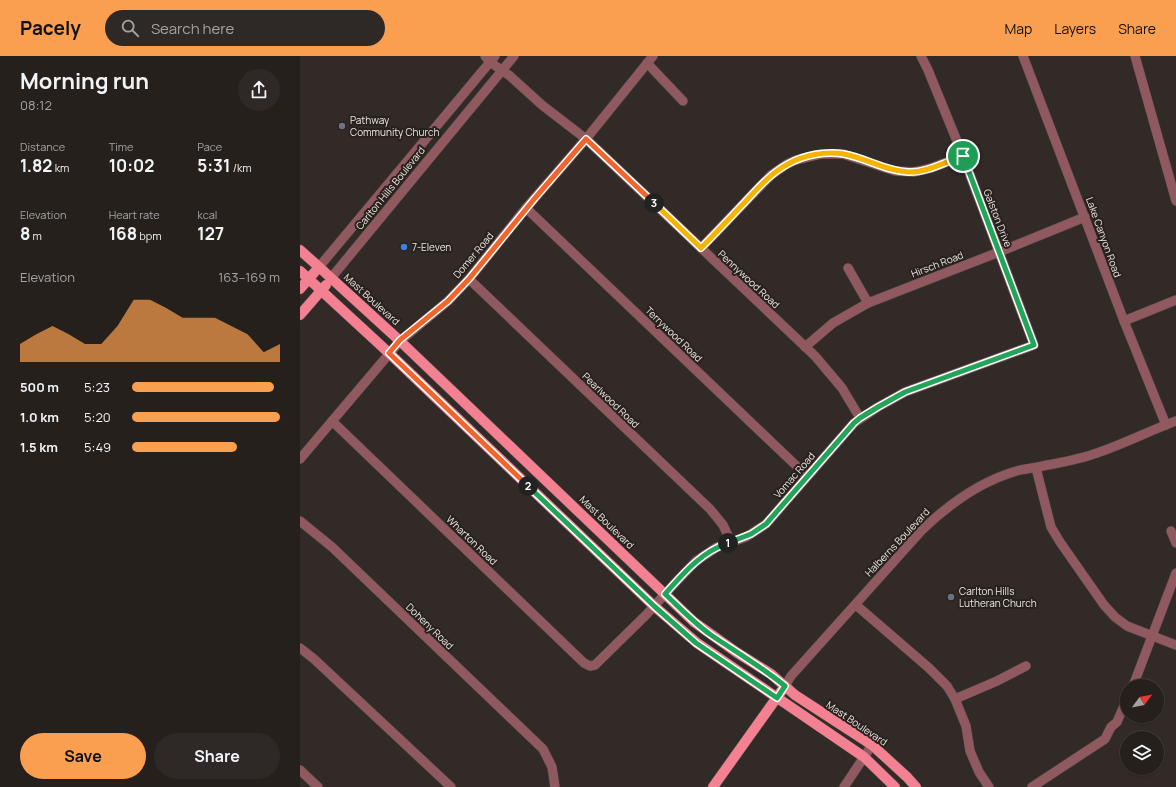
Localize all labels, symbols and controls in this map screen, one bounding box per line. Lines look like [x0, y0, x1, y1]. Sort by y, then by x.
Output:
search box [105, 10, 385, 46]
text: Pacely [20, 15, 81, 41]
icon: search [119, 17, 141, 39]
text: Search here [151, 18, 234, 39]
text: Map [1004, 19, 1032, 38]
text: Layers [1054, 19, 1096, 38]
text: Share [1118, 19, 1156, 38]
text: Morning run [20, 66, 149, 96]
button: share [238, 69, 280, 111]
text: 08:12 [20, 96, 52, 114]
place label: Pathway Community Church [350, 113, 439, 139]
marker: Pathway Community Church [337, 121, 347, 131]
text: Distance [20, 139, 65, 154]
text: Time [109, 139, 134, 154]
text: Pace [197, 139, 222, 154]
pin [946, 139, 980, 173]
street label: Carlton Hills Boulevard [352, 143, 428, 232]
icon: arrive [952, 145, 974, 167]
text: 1.82 [20, 154, 52, 177]
text: 10:02 [109, 154, 154, 177]
text: 5:31 [197, 154, 230, 177]
text: km [52, 160, 69, 175]
text: /km [230, 160, 252, 175]
street label: Galston Drive [980, 187, 1016, 249]
pin: 3 [644, 193, 664, 213]
text: 3 [651, 195, 657, 210]
street label: Lake Canyon Road [1083, 195, 1125, 279]
text: Elevation [20, 207, 66, 222]
text: Heart rate [109, 207, 160, 222]
text: kcal [197, 207, 217, 222]
text: 8 [20, 222, 30, 245]
text: 168 [109, 222, 137, 245]
text: 127 [197, 222, 224, 245]
text: m [30, 228, 42, 243]
text: bpm [137, 228, 162, 243]
street label: Domer Road [450, 229, 496, 281]
place label: 7-Eleven [412, 240, 451, 254]
marker: 7-Eleven [399, 242, 409, 252]
street label: Pennywood Road [715, 247, 783, 311]
street label: Hirsch Road [909, 248, 965, 280]
text: Elevation [20, 268, 75, 286]
text: 163–169 m [218, 268, 280, 286]
street label: Mast Boulevard [341, 270, 403, 328]
street label: Terrywood Road [642, 303, 706, 365]
street label: Pearlwood Road [579, 369, 643, 431]
text: 500 m [20, 378, 59, 396]
text: 5:23 [84, 378, 110, 396]
text: 1.0 km [20, 408, 59, 426]
text: 5:20 [84, 408, 111, 426]
text: 1.5 km [20, 438, 58, 456]
text: 5:49 [84, 438, 111, 456]
street label: Vomac Road [770, 449, 818, 501]
pin: 2 [518, 476, 538, 496]
text: 2 [525, 478, 531, 493]
street label: Mast Boulevard [577, 492, 637, 552]
street label: Halberns Boulevard [862, 505, 933, 579]
street label: Wharton Road [443, 512, 501, 568]
pin: 1 [718, 533, 738, 553]
text: 1 [726, 535, 730, 550]
place label: Carlton Hills Lutheran Church [959, 584, 1037, 610]
marker: Carlton Hills Lutheran Church [946, 592, 956, 602]
street label: Doheny Road [403, 600, 457, 652]
north arrow [1120, 679, 1164, 723]
map controls [1120, 679, 1164, 775]
street label: Mast Boulevard [824, 697, 890, 749]
button: layers [1120, 731, 1164, 775]
button: Save [20, 733, 146, 779]
button: Share [154, 733, 280, 779]

